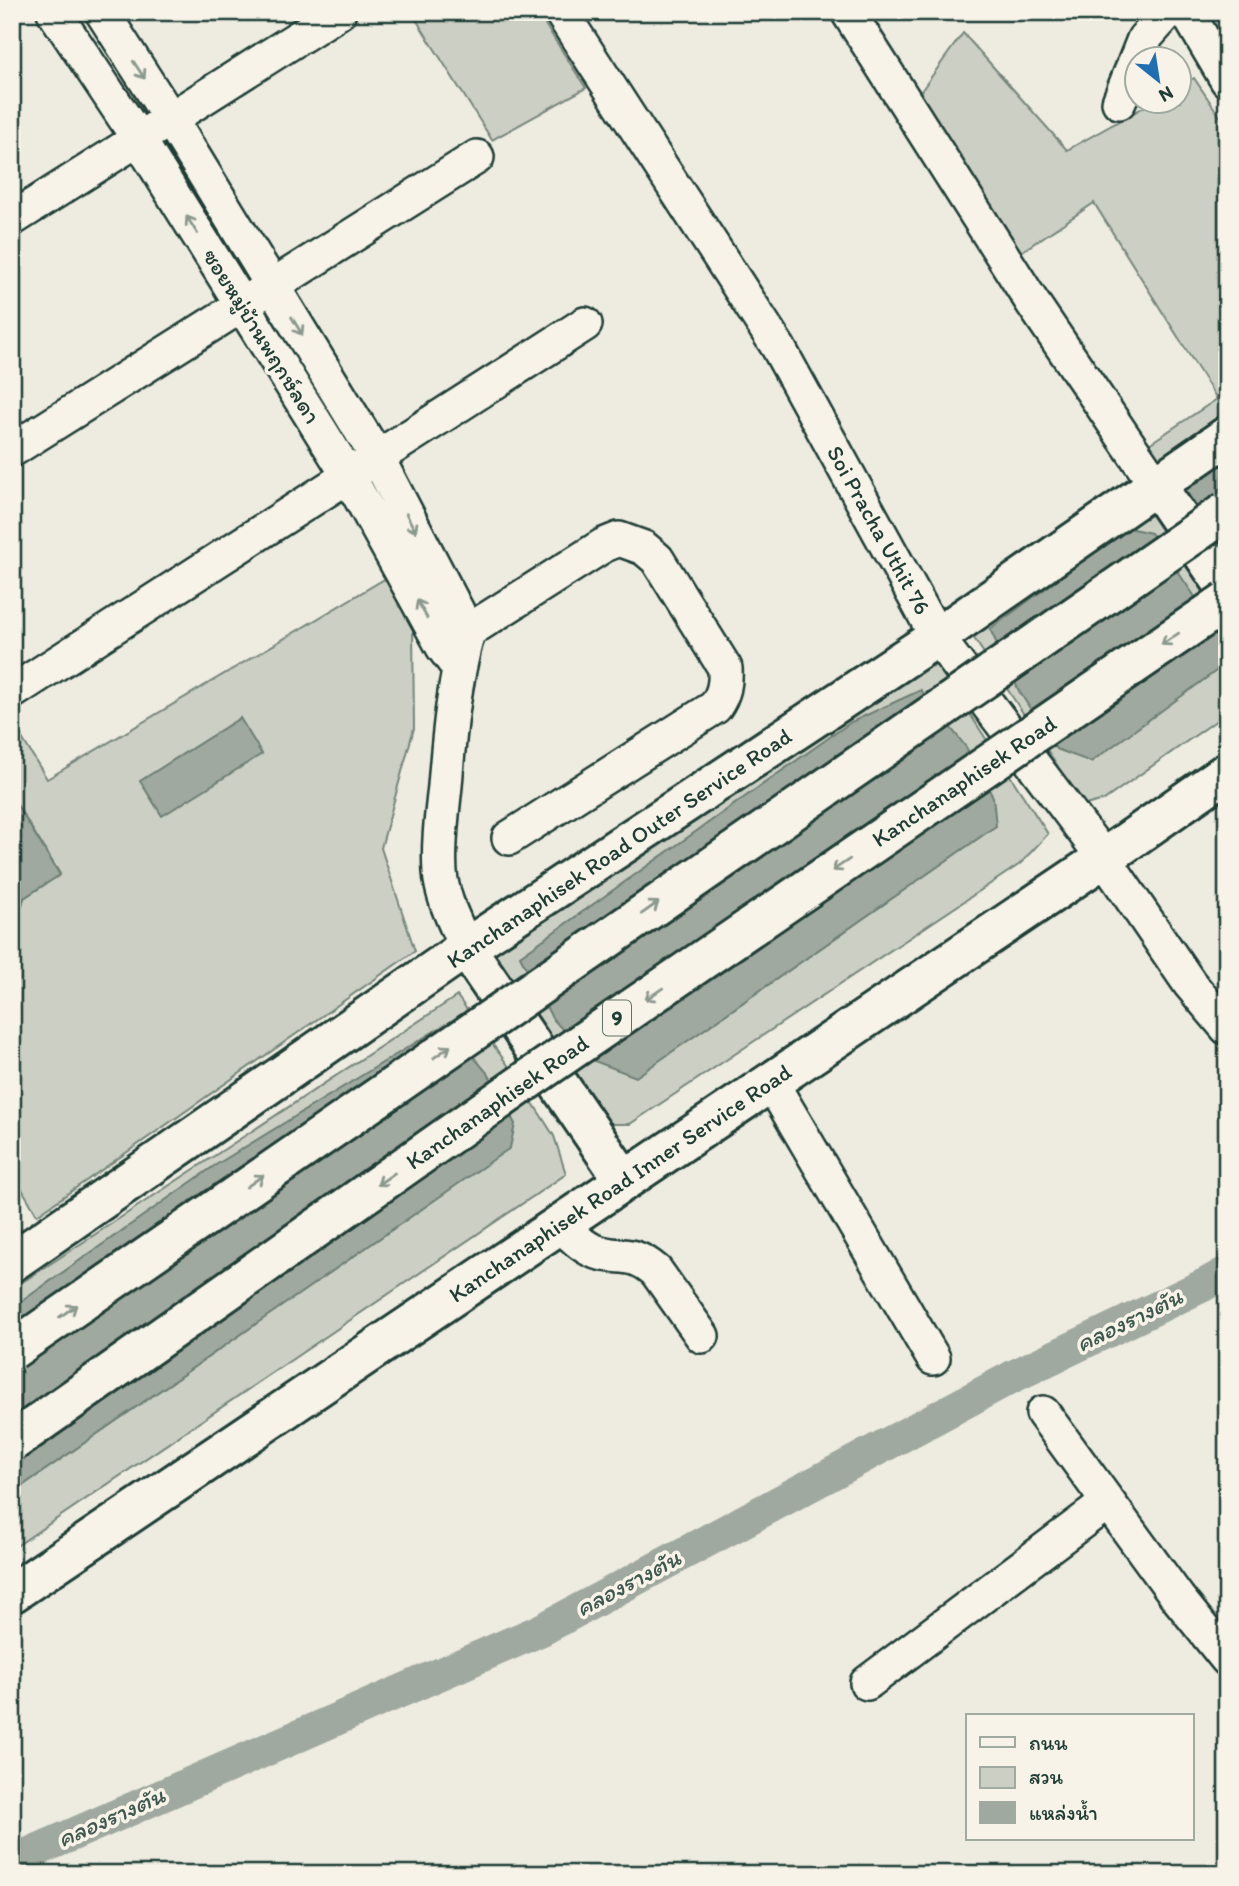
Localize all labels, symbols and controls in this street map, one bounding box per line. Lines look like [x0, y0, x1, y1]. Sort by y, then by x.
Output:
north arrow [1124, 46, 1194, 116]
one-way arrow [132, 59, 146, 79]
text: N [1155, 81, 1178, 107]
one-way arrow [185, 215, 199, 235]
street label: ซอยหมู่บ้านพฤกษ์ลดา [195, 244, 327, 430]
one-way arrow [291, 315, 305, 335]
street label: Soi Pracha Uthit 76 [821, 441, 937, 619]
one-way arrow [404, 512, 418, 533]
one-way arrow [415, 599, 428, 620]
one-way arrow [1161, 633, 1181, 647]
street label: Kanchanaphisek Road [867, 709, 1062, 853]
street label: Kanchanaphisek Road Outer Service Road [441, 722, 797, 974]
one-way arrow [832, 858, 851, 872]
one-way arrow [639, 901, 659, 915]
one-way arrow [645, 986, 664, 1001]
road number: 9 [603, 1000, 631, 1036]
street label: Kanchanaphisek Road [400, 1028, 594, 1175]
one-way arrow [432, 1045, 451, 1059]
street label: Kanchanaphisek Road Inner Service Road [443, 1057, 797, 1308]
one-way arrow [377, 1172, 396, 1186]
one-way arrow [245, 1174, 264, 1188]
water label: คลองรางตัน [1071, 1281, 1187, 1358]
one-way arrow [58, 1304, 77, 1318]
water label: คลองรางตัน [570, 1542, 686, 1622]
legend [966, 1714, 1194, 1840]
text: ถนน [1029, 1730, 1068, 1755]
text: สวน [1029, 1764, 1063, 1789]
water label: คลองรางตัน [53, 1780, 170, 1853]
text: แหล่งน้ำ [1029, 1800, 1098, 1825]

